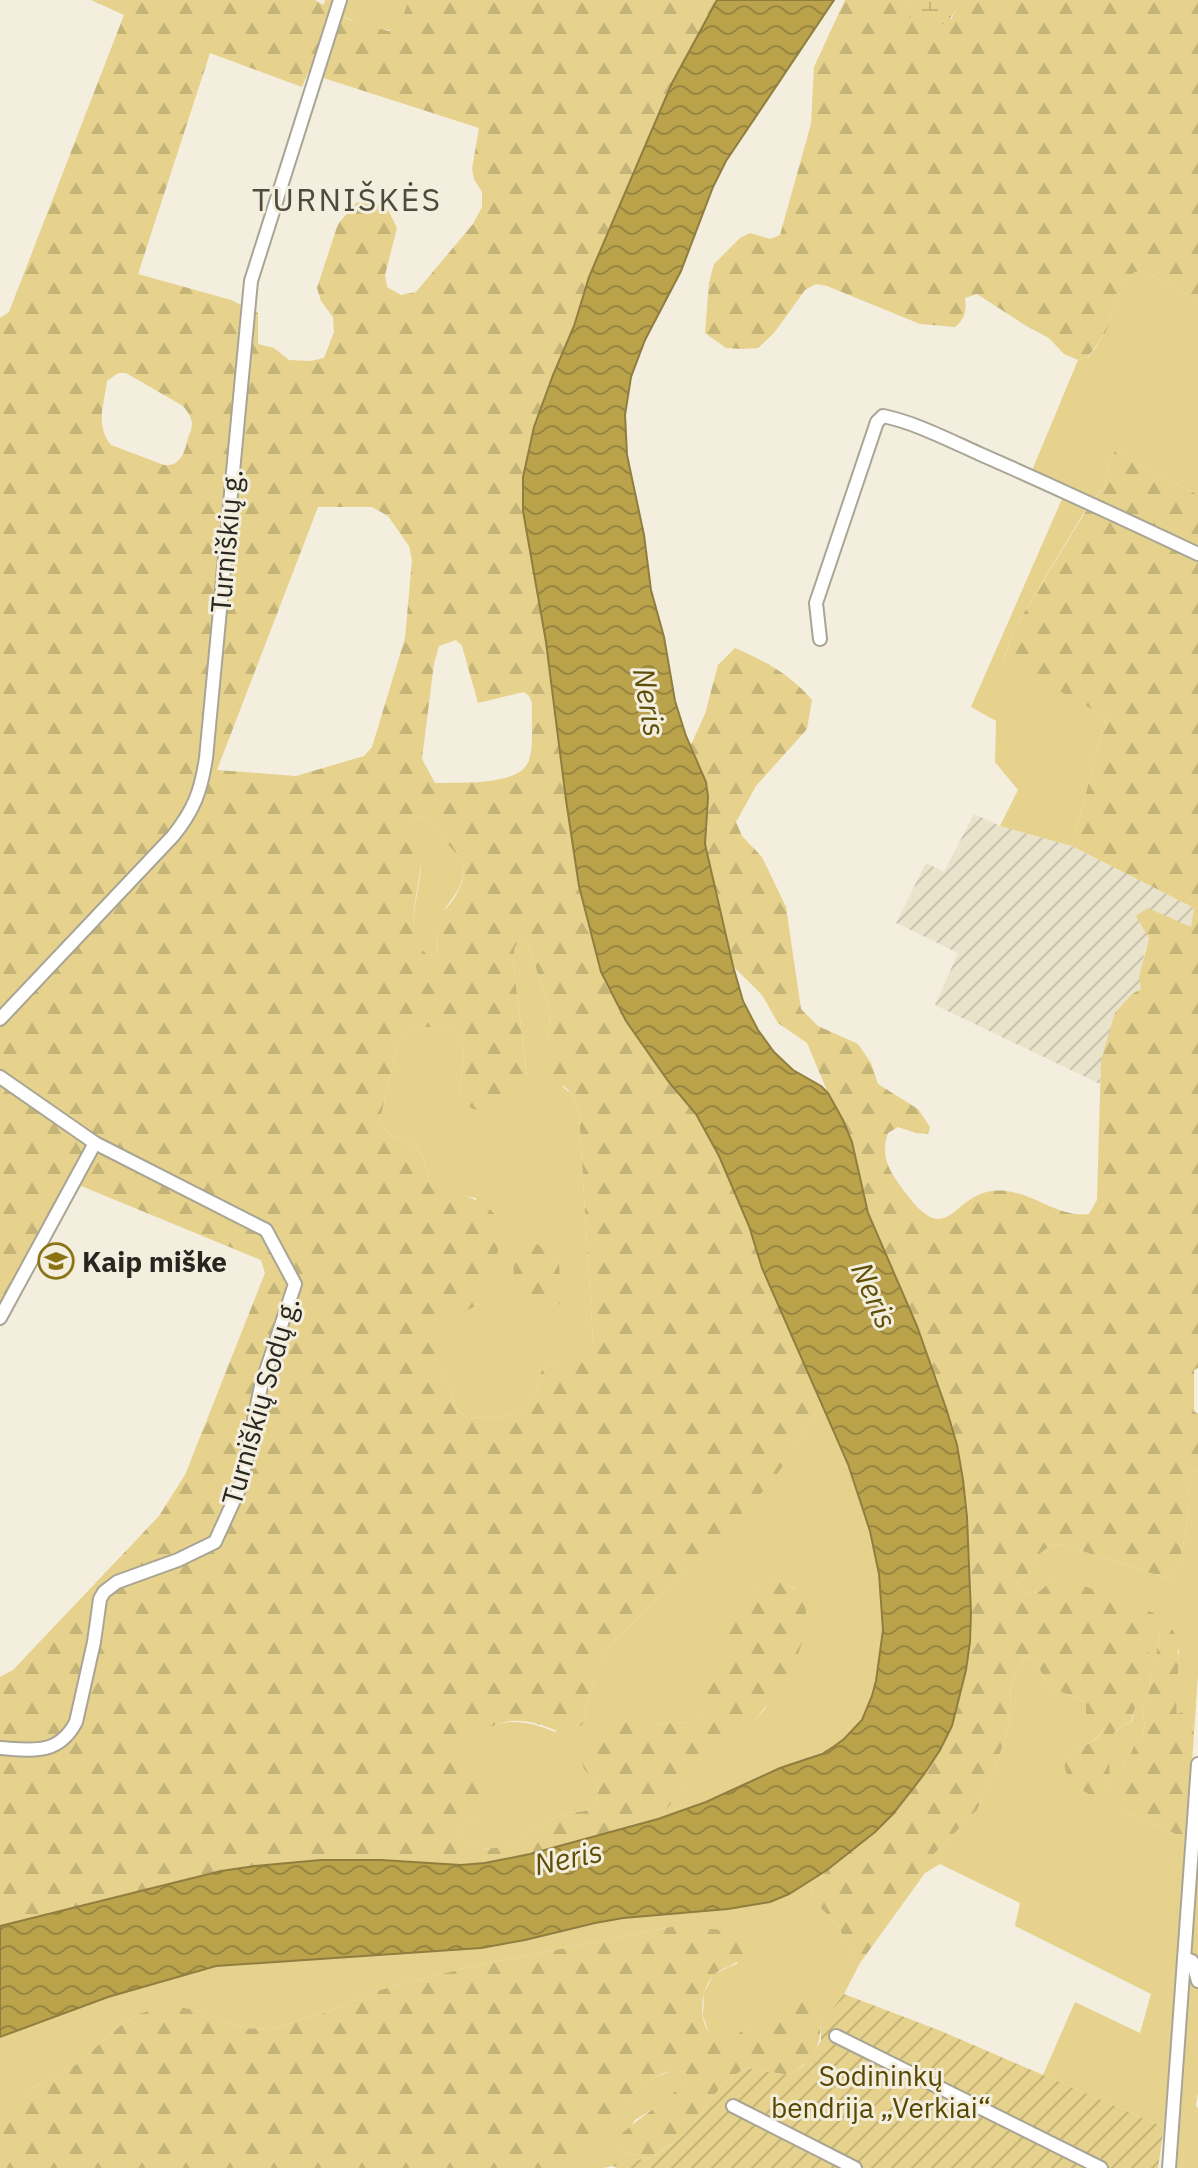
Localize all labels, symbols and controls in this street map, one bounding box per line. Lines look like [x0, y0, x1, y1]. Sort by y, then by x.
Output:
district label: TURNIŠKĖS [252, 178, 442, 220]
street label: Turniškių g. [201, 467, 251, 615]
water label: Neris [625, 665, 675, 739]
school or university icon: Kaip miške [37, 1242, 75, 1280]
place label: Kaip miške [82, 1243, 227, 1280]
water label: Neris [843, 1256, 907, 1334]
street label: Turniškių Sodų g. [213, 1293, 307, 1509]
water label: Neris [530, 1831, 606, 1883]
park label: Sodininkų bendrija „Verkiai“ [771, 2057, 991, 2126]

